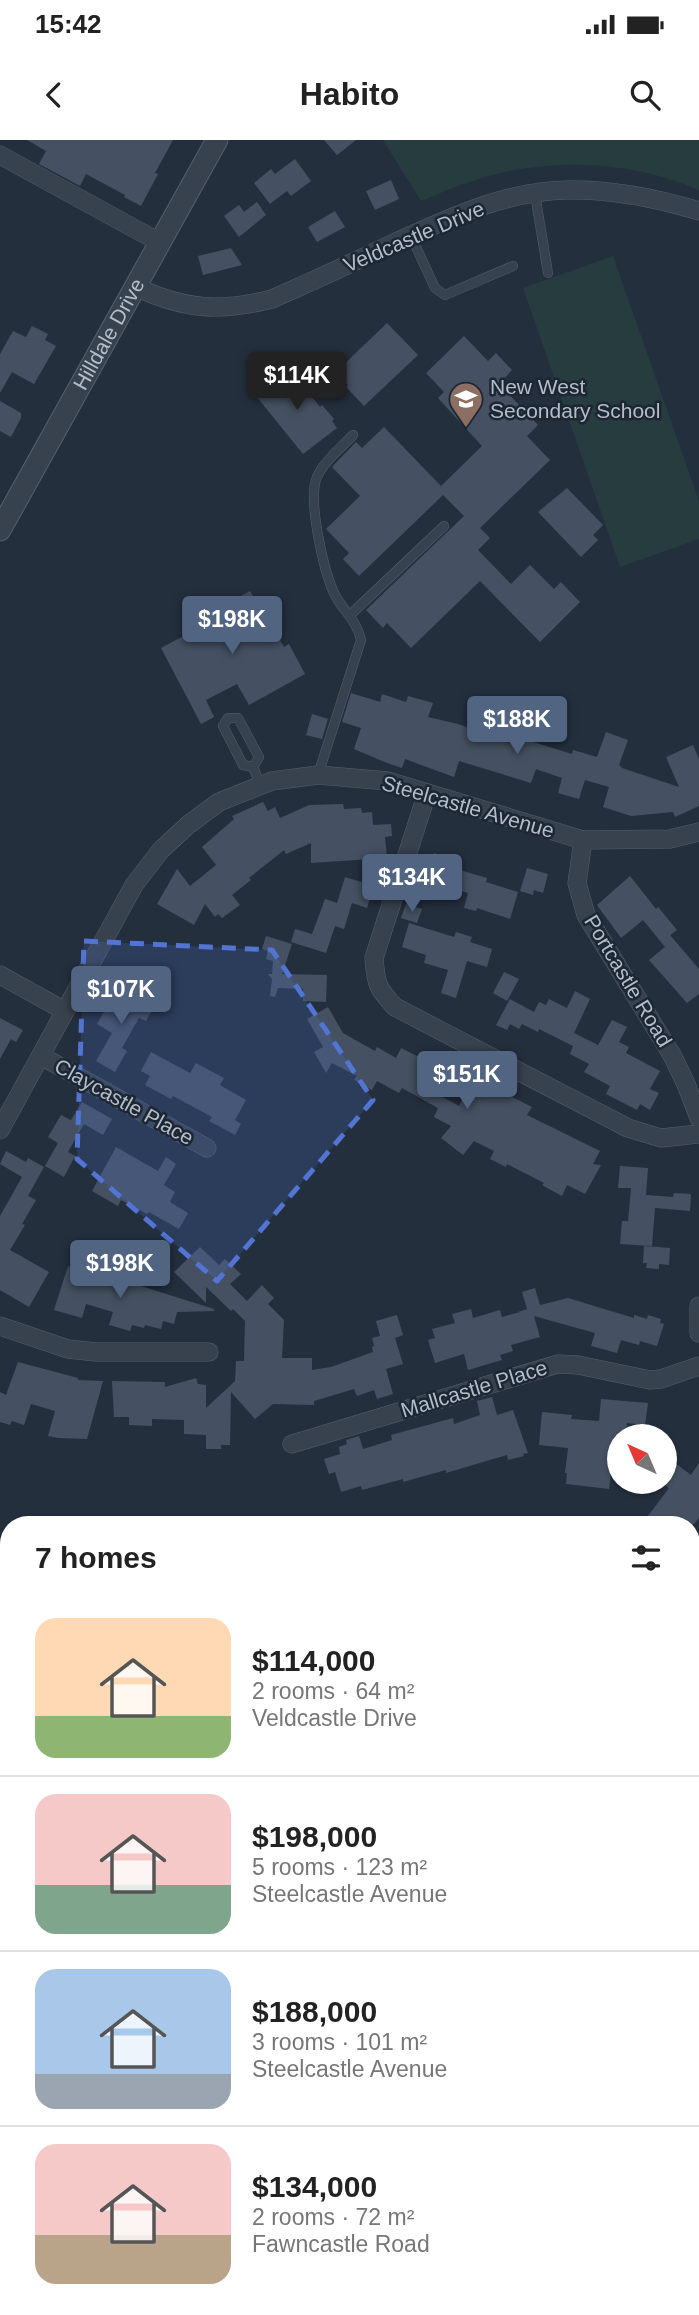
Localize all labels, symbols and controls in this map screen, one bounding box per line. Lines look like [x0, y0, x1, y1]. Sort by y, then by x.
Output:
text: 15:42 [35, 9, 102, 39]
icon: back [35, 76, 73, 114]
text: Habito [300, 76, 399, 112]
icon: search [626, 76, 664, 114]
street label: Veldcastle Drive [340, 197, 488, 277]
street label: Hilldale Drive [68, 274, 149, 394]
pin: $114K [248, 352, 346, 412]
text: $114K [264, 362, 330, 388]
place label: New West Secondary School [490, 375, 660, 422]
school or university icon: New West Secondary School [447, 380, 485, 429]
pin: $198K [183, 596, 281, 656]
text: $198K [198, 606, 266, 632]
pin: $188K [468, 696, 566, 756]
text: $188K [483, 706, 551, 732]
street label: Steelcastle Avenue [379, 771, 557, 842]
pin: $134K [363, 854, 461, 914]
text: $134K [378, 864, 446, 890]
street label: Portcastle Road [580, 911, 677, 1051]
pin: $107K [72, 966, 170, 1026]
text: $107K [87, 976, 155, 1002]
pin: $151K [418, 1052, 516, 1111]
street label: Claycastle Place [51, 1054, 198, 1149]
text: $151K [433, 1061, 501, 1087]
pin: $198K [71, 1240, 169, 1300]
text: $198K [86, 1250, 154, 1276]
street label: Mallcastle Place [398, 1355, 550, 1422]
north arrow [607, 1424, 677, 1494]
map controls [607, 1424, 677, 1494]
icon: filters [627, 1539, 665, 1577]
text: 7 homes [35, 1541, 157, 1574]
text: $114,000 [252, 1644, 375, 1677]
icon: home [91, 1646, 175, 1730]
text: 2 rooms · 64 m² [252, 1678, 414, 1704]
text: Veldcastle Drive [252, 1705, 417, 1731]
text: $198,000 [252, 1820, 377, 1853]
icon: home [91, 1822, 175, 1906]
text: 5 rooms · 123 m² [252, 1854, 427, 1880]
text: Steelcastle Avenue [252, 1881, 447, 1907]
text: $188,000 [252, 1995, 377, 2028]
icon: home [91, 1997, 175, 2081]
text: 3 rooms · 101 m² [252, 2029, 427, 2055]
text: Steelcastle Avenue [252, 2056, 447, 2082]
text: $134,000 [252, 2170, 377, 2203]
icon: home [91, 2172, 175, 2256]
text: 2 rooms · 72 m² [252, 2204, 414, 2230]
text: Fawncastle Road [252, 2231, 430, 2257]

